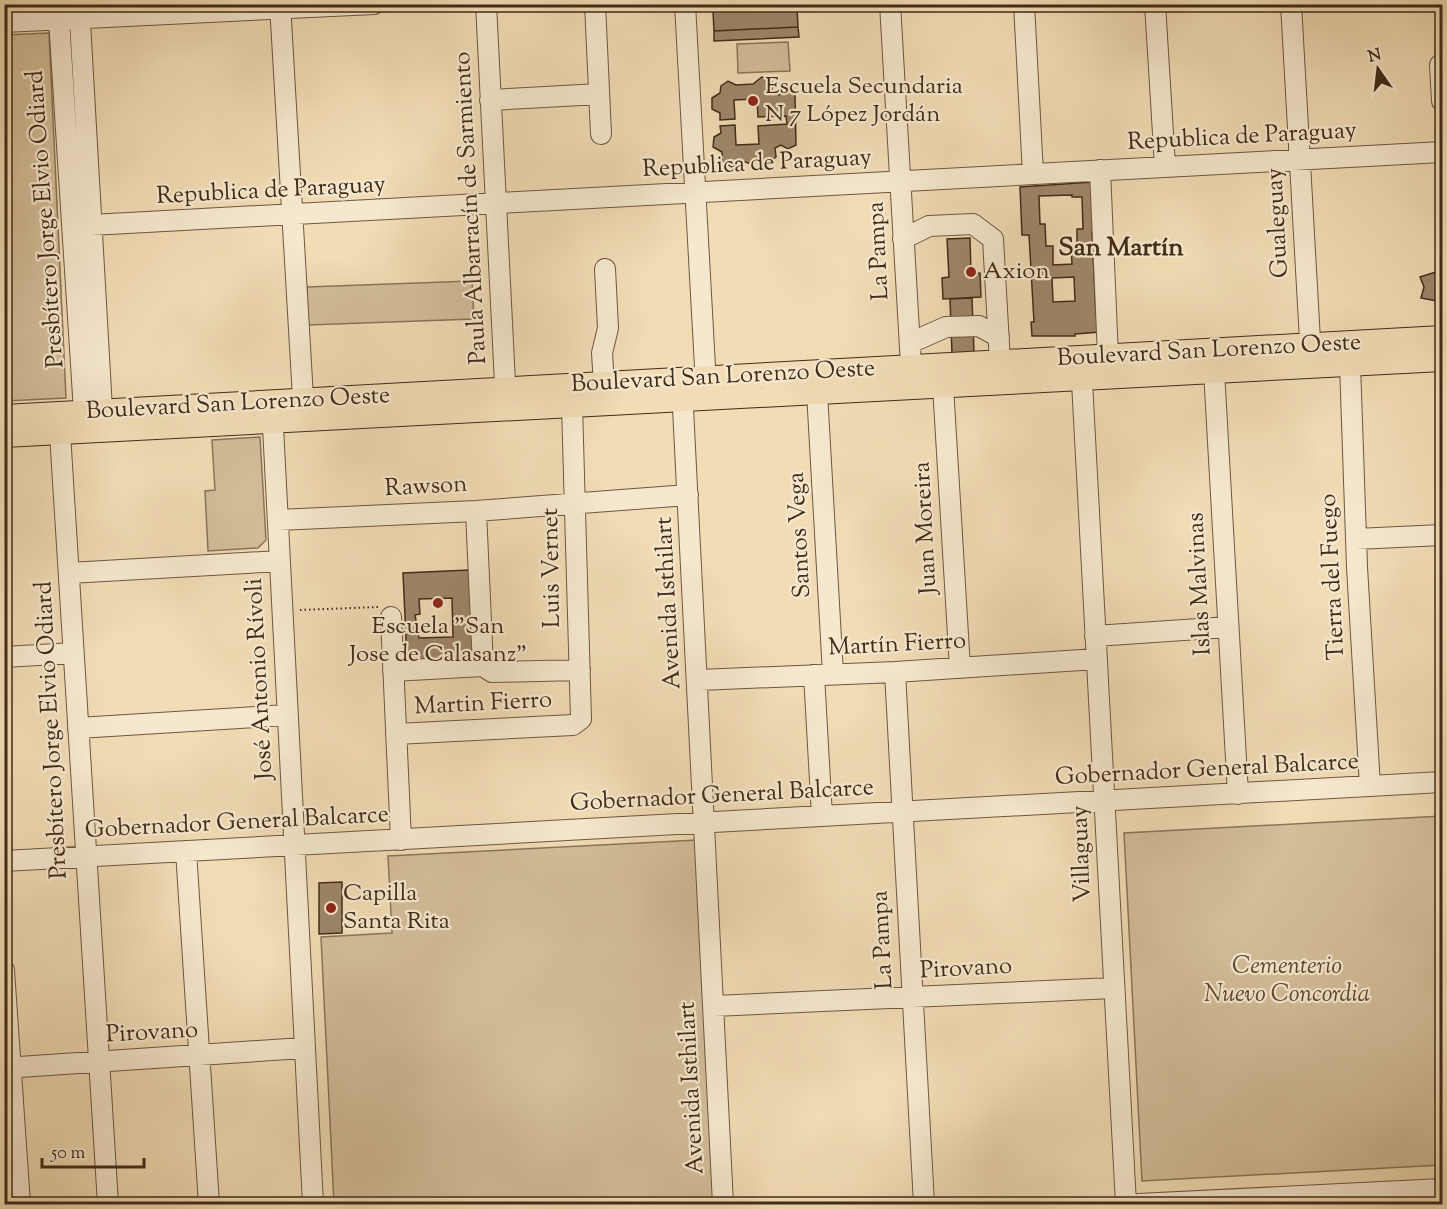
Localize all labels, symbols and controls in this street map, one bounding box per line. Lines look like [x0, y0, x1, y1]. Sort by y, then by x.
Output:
north arrow [1348, 39, 1408, 99]
text: N [1366, 44, 1384, 70]
street label: Paula Albarracín de Sarmiento [446, 51, 496, 365]
street label: Presbítero Jorge Elvio Odiard [19, 68, 73, 369]
place label: Escuela Secundaria N 7 López Jordán [765, 70, 963, 132]
marker: Escuela Secundaria N 7 López Jordán [746, 94, 760, 108]
street label: Republica de Paraguay [1127, 114, 1357, 160]
street label: Republica de Paraguay [642, 141, 872, 187]
street label: Gualeguay [1258, 167, 1298, 279]
street label: Republica de Paraguay [156, 168, 386, 214]
street label: La Pampa [859, 201, 899, 301]
district label: San Martín [1058, 230, 1184, 267]
place label: Axion [983, 255, 1050, 289]
marker: Axion [964, 265, 978, 279]
street label: Boulevard San Lorenzo Oeste [1056, 326, 1362, 376]
street label: Boulevard San Lorenzo Oeste [570, 352, 876, 402]
street label: Boulevard San Lorenzo Oeste [85, 379, 391, 429]
street label: Juan Moreira [906, 461, 947, 597]
street label: Rawson [384, 468, 468, 506]
street label: Santos Vega [780, 471, 820, 599]
street label: Tierra del Fuego [1312, 493, 1354, 661]
street label: Luis Vernet [534, 508, 570, 628]
street label: Islas Malvinas [1179, 512, 1221, 656]
street label: Avenida Isthilart [647, 516, 691, 690]
street label: José Antonio Rívoli [238, 577, 282, 783]
street label: Presbítero Jorge Elvio Odiard [27, 580, 77, 880]
marker: Escuela "San Jose de Calasanz" [431, 596, 445, 610]
place label: Escuela "San Jose de Calasanz" [347, 610, 527, 672]
street label: Martín Fierro [827, 624, 967, 666]
street label: Martin Fierro [413, 683, 553, 725]
street label: Gobernador General Balcarce [1054, 745, 1360, 795]
street label: Gobernador General Balcarce [569, 771, 875, 821]
street label: Gobernador General Balcarce [84, 798, 390, 848]
street label: Villaguay [1063, 805, 1101, 903]
place label: Capilla Santa Rita [343, 877, 450, 939]
street label: La Pampa [863, 890, 903, 990]
marker: Capilla Santa Rita [324, 901, 338, 915]
street label: Pirovano [919, 950, 1013, 988]
park label: Cementerio Nuevo Concordia [1204, 950, 1370, 1012]
street label: Avenida Isthilart [670, 1001, 714, 1175]
street label: Pirovano [105, 1014, 199, 1052]
scale bar [42, 1131, 144, 1169]
text: 50 m [50, 1141, 86, 1167]

